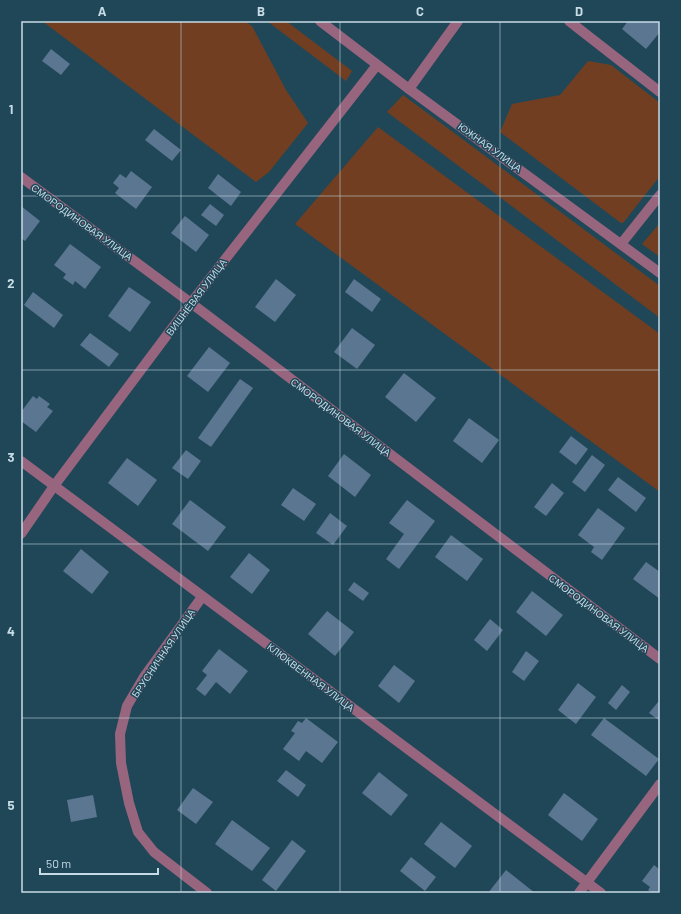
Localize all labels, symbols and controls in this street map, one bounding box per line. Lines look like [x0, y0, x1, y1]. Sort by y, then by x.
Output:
text: A [98, 3, 107, 19]
text: B [257, 3, 265, 19]
text: C [416, 3, 424, 19]
text: D [575, 3, 583, 19]
text: 1 [9, 101, 13, 117]
street label: ЮЖНАЯ УЛИЦА [456, 120, 525, 174]
street label: СМОРОДИНОВАЯ УЛИЦА [29, 181, 135, 263]
street label: ВИШНЁВАЯ УЛИЦА [163, 256, 229, 338]
text: 2 [7, 275, 15, 291]
street label: СМОРОДИНОВАЯ УЛИЦА [289, 375, 394, 459]
text: 3 [7, 449, 15, 465]
street label: СМОРОДИНОВАЯ УЛИЦА [547, 571, 652, 655]
street label: БРУСНИЧНАЯ УЛИЦА [129, 606, 197, 700]
text: 4 [7, 623, 15, 639]
street label: КЛЮКВЕННАЯ УЛИЦА [265, 640, 357, 714]
text: 5 [7, 797, 15, 813]
scale bar [40, 850, 158, 876]
text: 50 m [46, 856, 71, 870]

